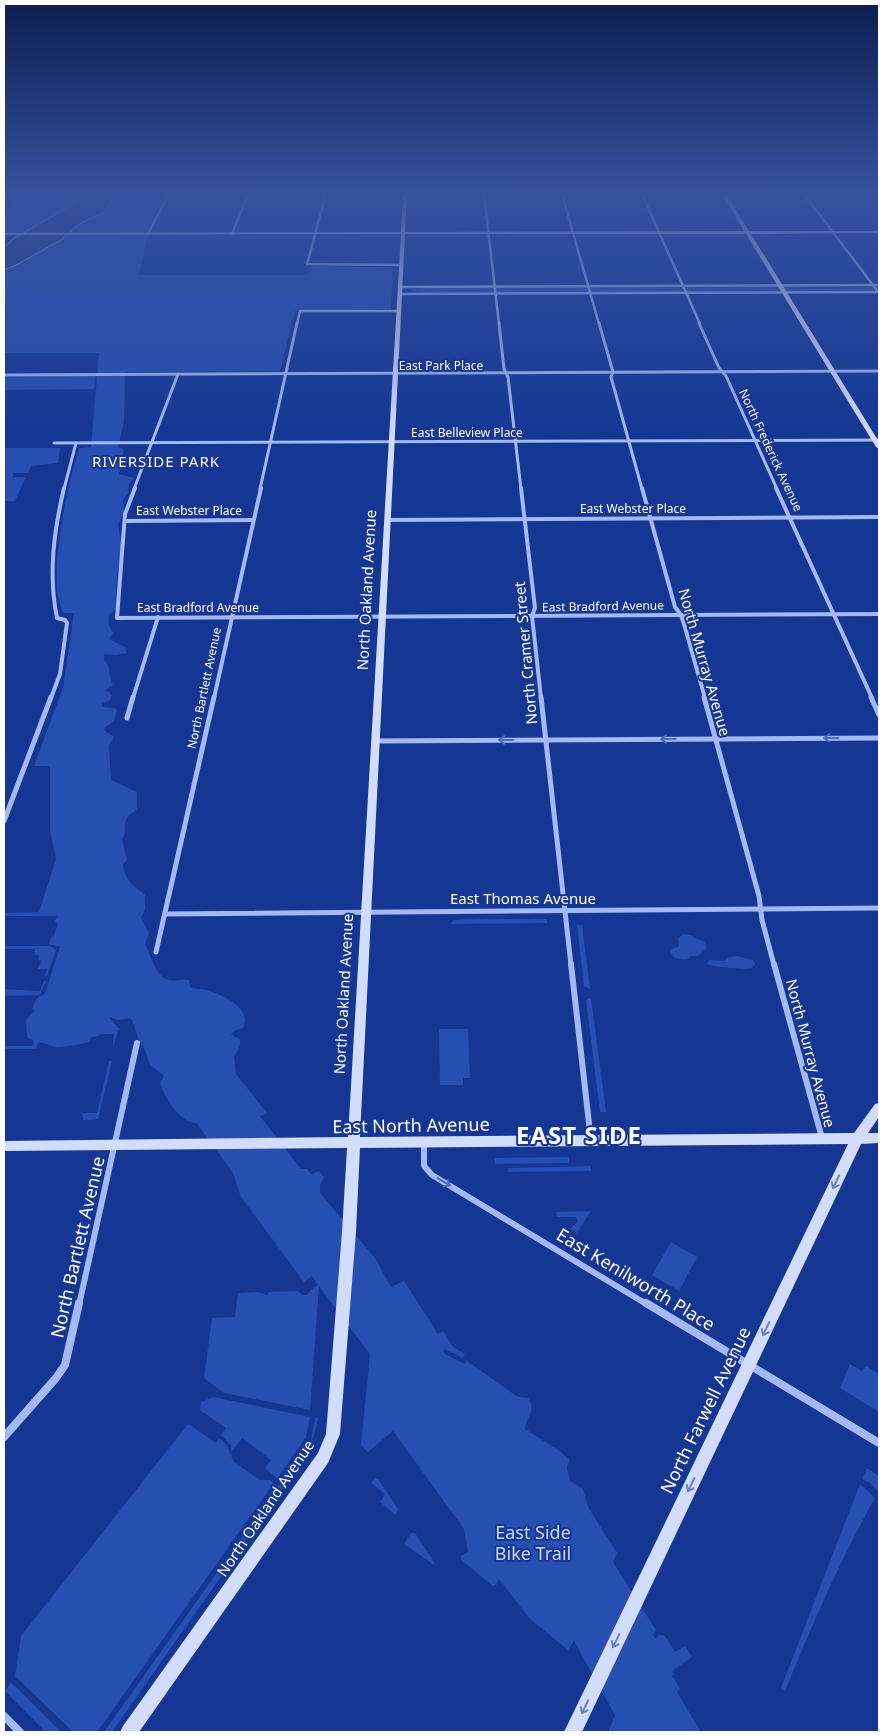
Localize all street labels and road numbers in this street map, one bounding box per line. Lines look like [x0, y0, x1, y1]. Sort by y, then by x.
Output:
street label: East Park Place [399, 357, 484, 374]
street label: North Frederick Avenue [735, 386, 807, 514]
street label: East Belleview Place [411, 424, 523, 441]
street label: East Webster Place [580, 500, 686, 517]
street label: East Webster Place [136, 502, 242, 519]
street label: North Oakland Avenue [352, 509, 380, 671]
street label: North Cramer Street [509, 580, 541, 725]
street label: North Murray Avenue [674, 586, 736, 738]
street label: East Bradford Avenue [542, 596, 664, 616]
street label: East Bradford Avenue [137, 599, 259, 616]
street label: North Bartlett Avenue [183, 625, 225, 750]
street label: East Thomas Avenue [450, 888, 596, 908]
street label: North Oakland Avenue [329, 913, 357, 1075]
street label: North Murray Avenue [782, 977, 840, 1129]
street label: East North Avenue [332, 1112, 490, 1138]
street label: North Bartlett Avenue [44, 1154, 110, 1340]
street label: East Kenilworth Place [552, 1222, 720, 1336]
street label: North Farwell Avenue [654, 1323, 756, 1497]
street label: North Oakland Avenue [212, 1436, 318, 1580]

